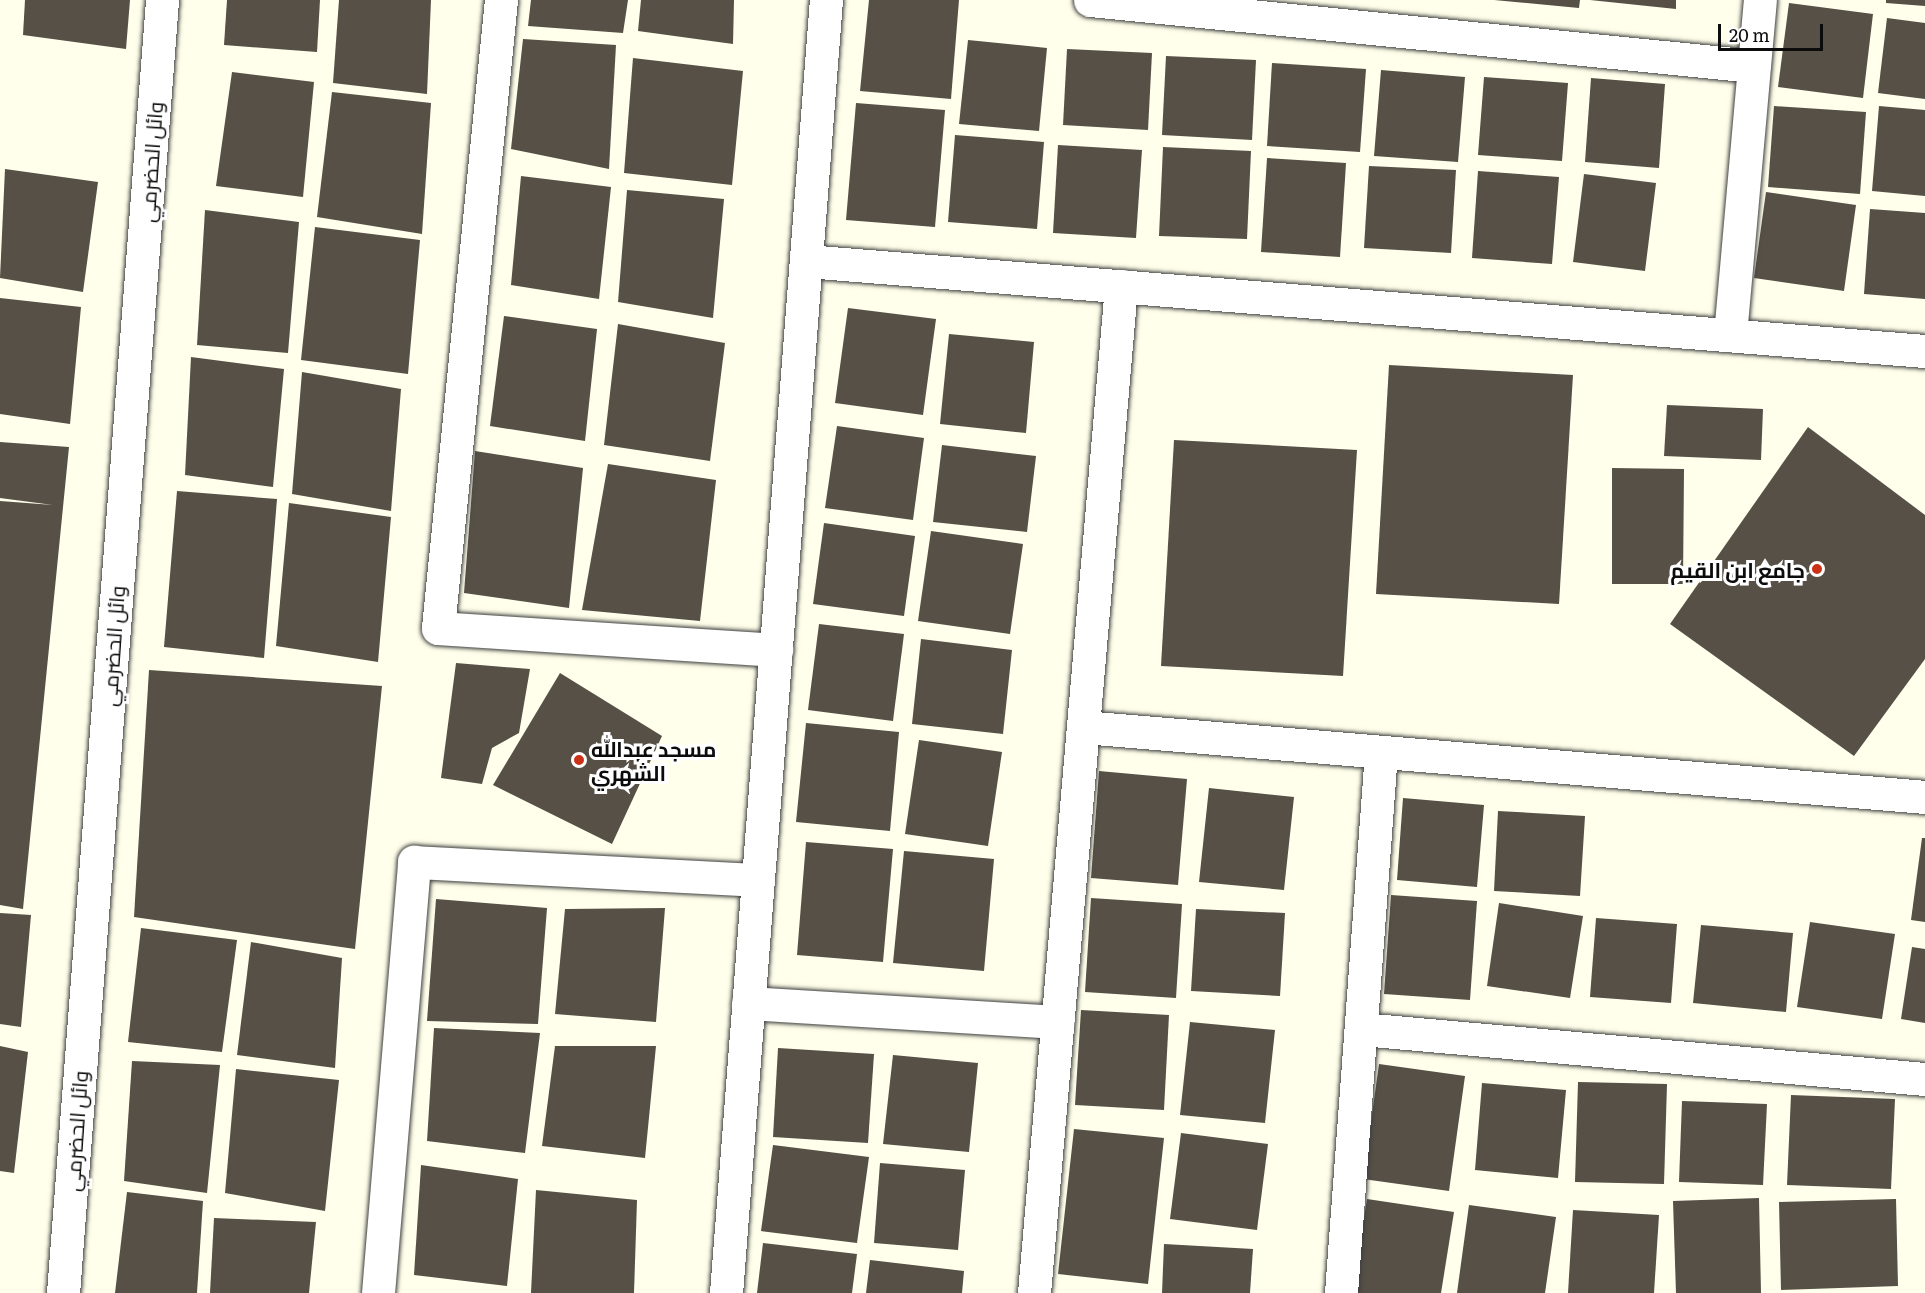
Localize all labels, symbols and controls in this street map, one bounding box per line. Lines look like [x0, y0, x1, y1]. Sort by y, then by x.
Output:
scale bar [1721, 12, 1826, 50]
text: 20 m [1729, 21, 1770, 48]
street label: وائل الحضرمي [133, 101, 167, 223]
place label: جامع ابن القيم [1670, 556, 1805, 582]
marker: جامع ابن القيم [1810, 562, 1824, 576]
street label: وائل الحضرمي [95, 585, 129, 707]
place label: مسجد عبدالله الشهري [591, 735, 716, 785]
marker: مسجد عبدالله الشهري [572, 753, 586, 767]
street label: وائل الحضرمي [58, 1070, 92, 1192]

